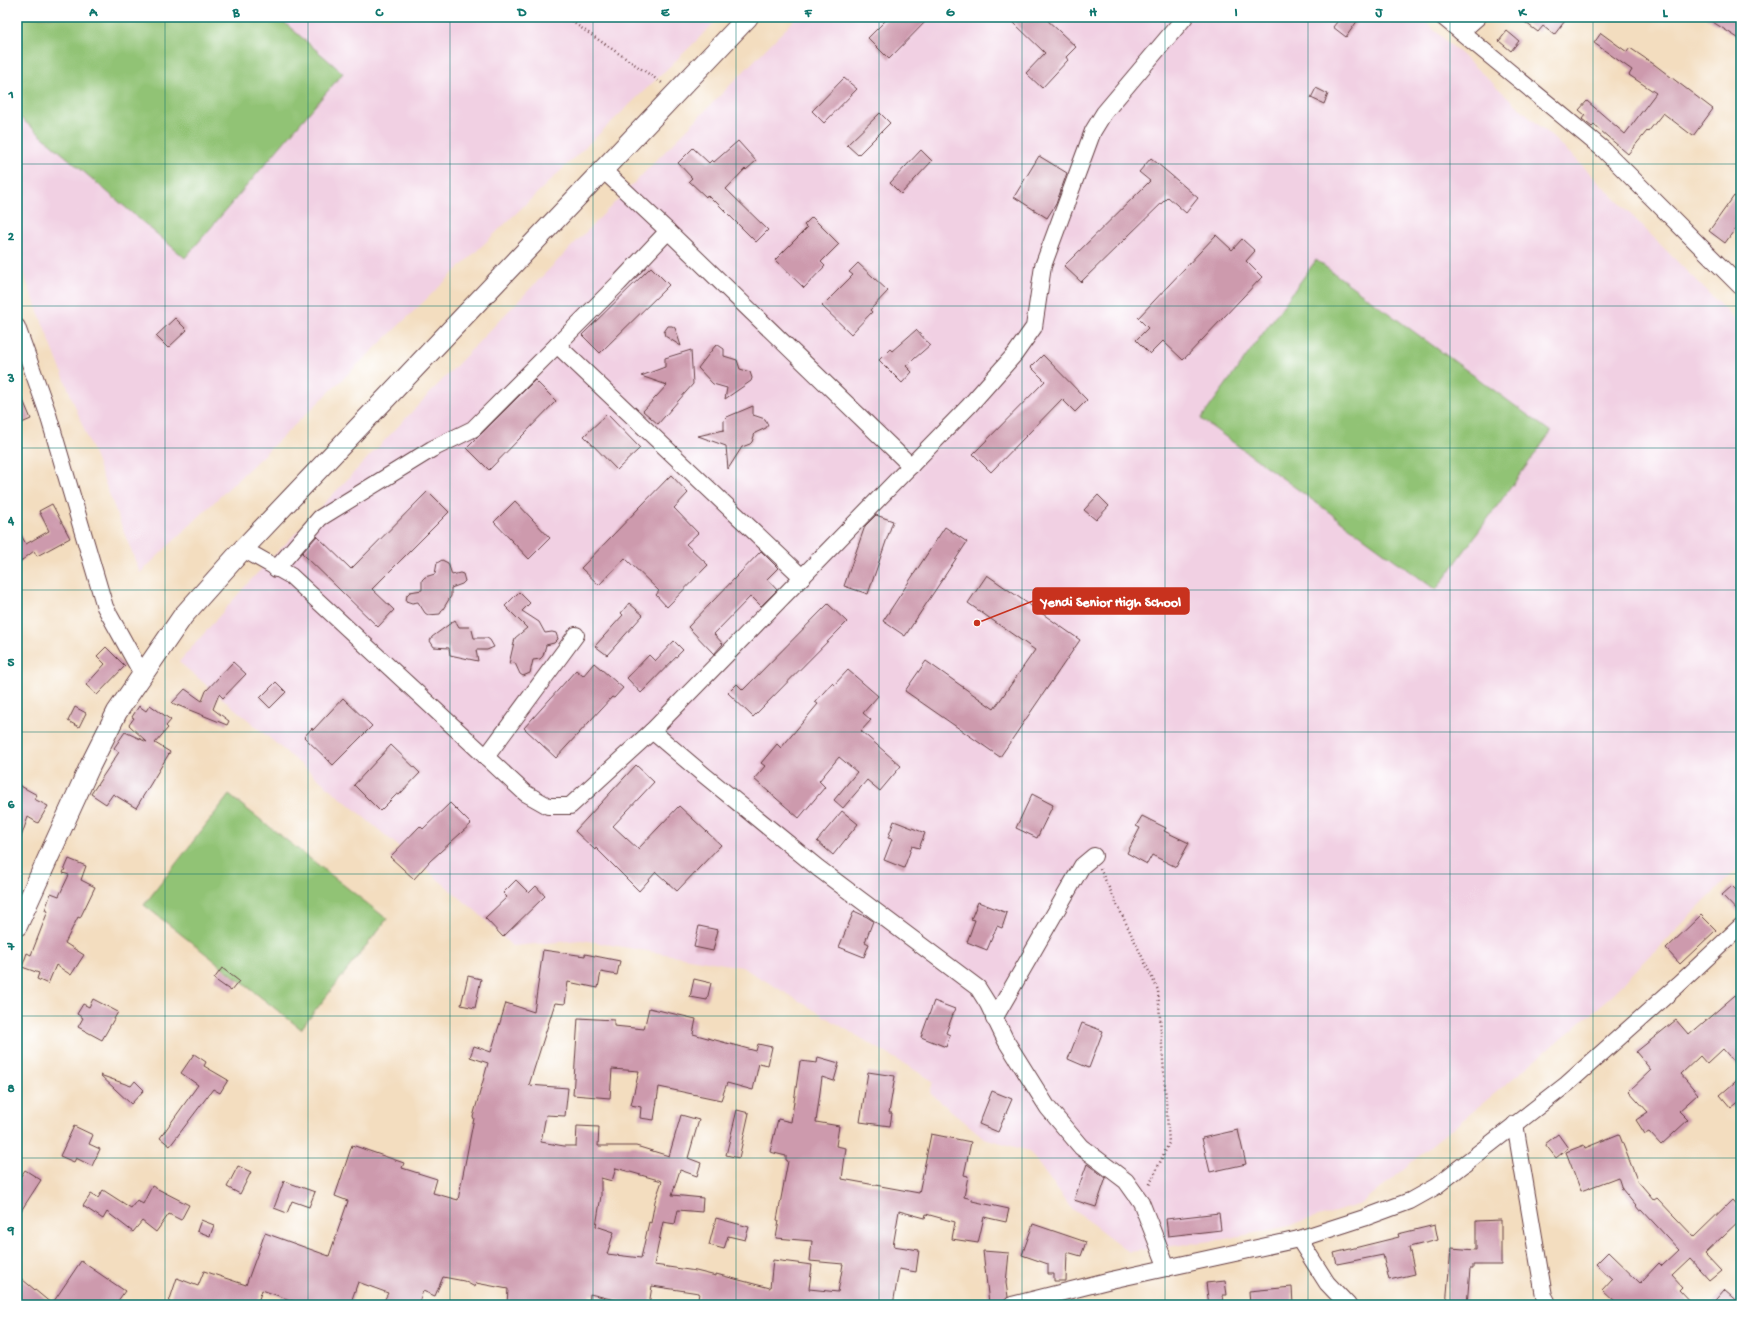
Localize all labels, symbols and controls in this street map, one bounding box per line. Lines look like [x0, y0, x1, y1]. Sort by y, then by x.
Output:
text: A [88, 6, 98, 21]
text: B [232, 6, 241, 21]
text: C [374, 6, 384, 21]
text: D [517, 6, 527, 21]
text: E [661, 6, 670, 21]
text: F [804, 6, 813, 21]
text: G [946, 6, 955, 21]
text: H [1089, 6, 1097, 21]
text: I [1234, 6, 1238, 21]
text: J [1375, 6, 1384, 21]
text: K [1517, 6, 1527, 21]
text: L [1663, 6, 1669, 21]
text: 1 [7, 88, 14, 103]
text: 2 [8, 230, 15, 245]
text: 3 [7, 372, 15, 387]
text: 4 [7, 514, 15, 529]
callout: Yendi Senior High School [1033, 588, 1189, 614]
text: Yendi Senior High School [1039, 595, 1181, 612]
text: 5 [8, 656, 15, 671]
text: 6 [8, 798, 15, 813]
text: 7 [7, 940, 16, 955]
text: 8 [7, 1082, 15, 1097]
text: 9 [7, 1224, 15, 1239]

